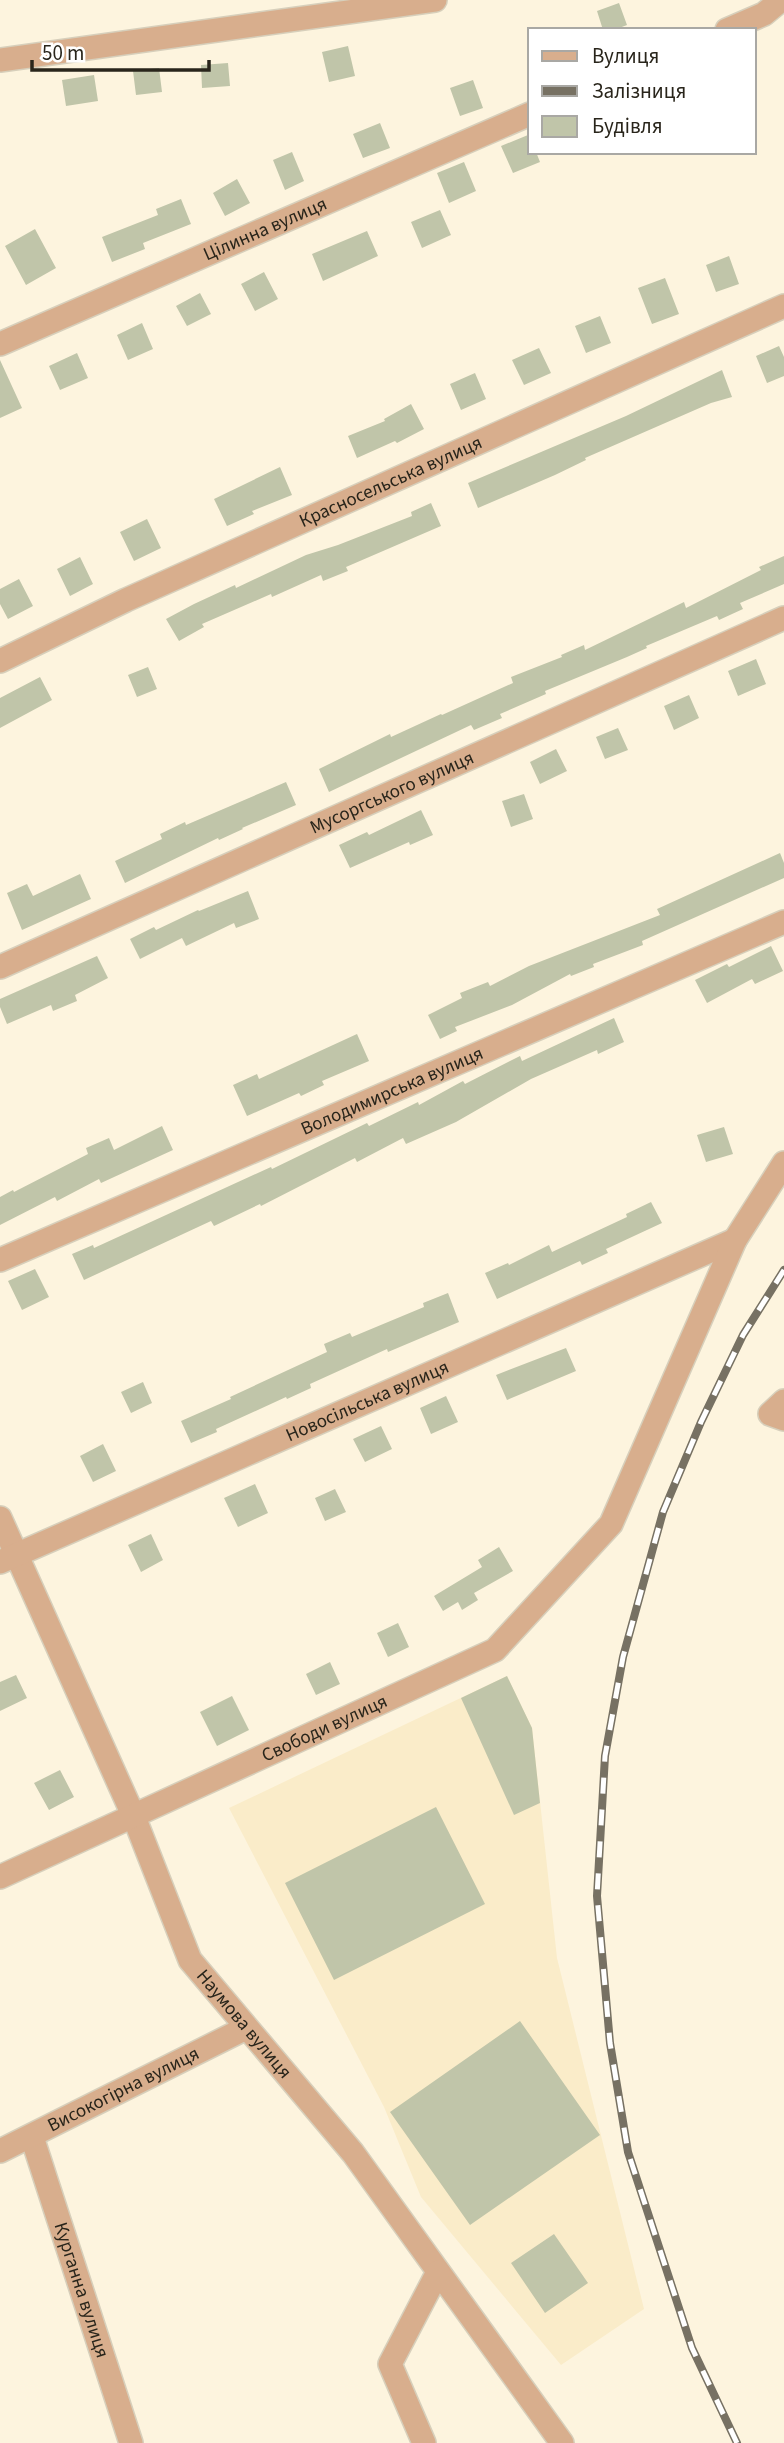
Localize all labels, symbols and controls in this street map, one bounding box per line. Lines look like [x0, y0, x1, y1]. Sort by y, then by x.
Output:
scale bar [32, 28, 208, 72]
legend [528, 28, 756, 154]
text: 50 m [42, 38, 84, 68]
text: Вулиця [592, 41, 659, 71]
text: Залізниця [592, 76, 686, 106]
text: Будівля [592, 111, 663, 141]
street label: Цілинна вулиця [199, 190, 331, 268]
street label: Красносельська вулиця [295, 429, 487, 534]
street label: Мусоргського вулиця [306, 744, 478, 841]
street label: Володимирська вулиця [297, 1040, 488, 1142]
street label: Новосільська вулиця [281, 1353, 453, 1449]
street label: Свободи вулиця [257, 1688, 392, 1769]
street label: Наумова вулиця [190, 1963, 298, 2085]
street label: Високогірна вулиця [43, 2040, 204, 2139]
street label: Курганна вулиця [47, 2219, 116, 2362]

